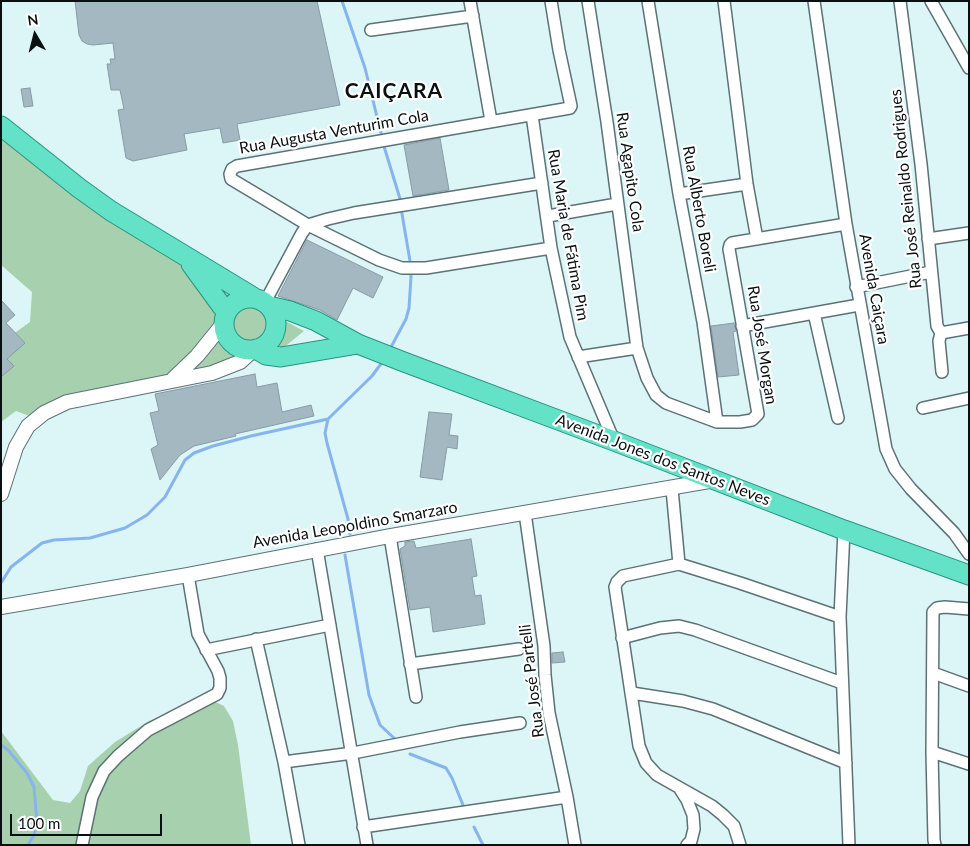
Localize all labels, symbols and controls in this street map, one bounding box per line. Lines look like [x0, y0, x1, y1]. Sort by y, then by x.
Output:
north arrow [10, 10, 60, 60]
text: N [26, 10, 39, 29]
district label: CAIÇARA [344, 78, 444, 104]
street label: Rua José Reinaldo Rodrigues [886, 89, 926, 289]
street label: Rua Augusta Venturim Cola [238, 106, 430, 158]
street label: Rua Agapito Cola [612, 111, 648, 233]
street label: Rua Alberto Boreli [678, 144, 720, 274]
street label: Rua Maria de Fátima Pim [543, 148, 593, 322]
street label: Avenida Caiçara [855, 232, 893, 346]
street label: Rua José Morgan [743, 284, 781, 406]
street label: Avenida Jones dos Santos Neves [553, 410, 773, 510]
street label: Avenida Leopoldino Smarzaro [251, 498, 459, 552]
street label: Rua José Partelli [516, 623, 548, 739]
scale bar [12, 804, 165, 836]
text: 100 m [18, 814, 60, 832]

